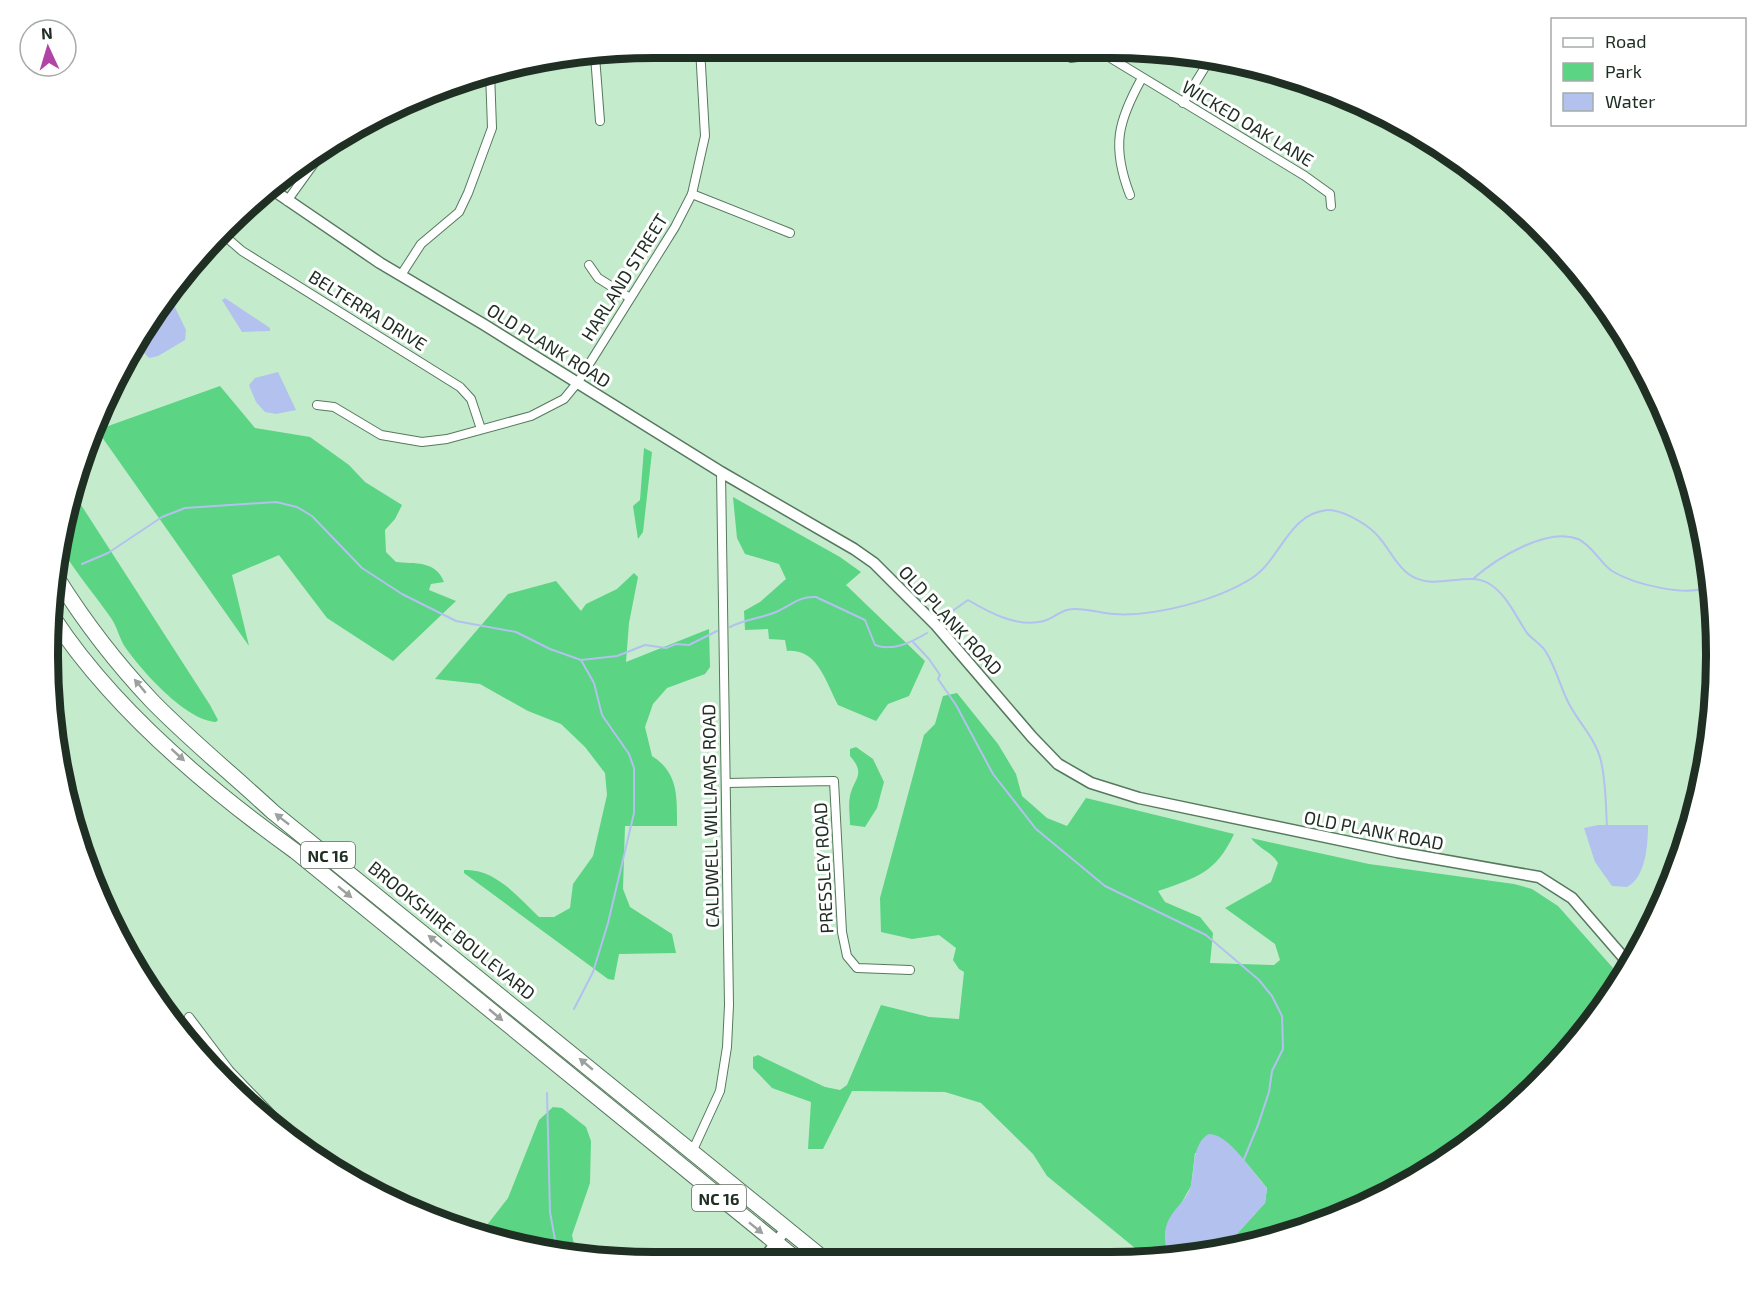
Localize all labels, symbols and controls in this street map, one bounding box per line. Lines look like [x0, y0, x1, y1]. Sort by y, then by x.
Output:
north arrow [18, 18, 78, 78]
legend [1551, 18, 1746, 126]
text: N [40, 23, 53, 42]
text: Road [1605, 30, 1646, 52]
text: Park [1605, 60, 1642, 82]
street label: WICKED OAK LANE [1178, 75, 1318, 171]
text: Water [1605, 90, 1655, 112]
street label: HARLAND STREET [576, 209, 672, 345]
street label: BELTERRA DRIVE [305, 265, 431, 355]
street label: OLD PLANK ROAD [483, 298, 615, 392]
street label: OLD PLANK ROAD [895, 561, 1007, 679]
one-way arrow [134, 679, 147, 694]
street label: CALDWELL WILLIAMS ROAD [697, 704, 723, 928]
one-way arrow [170, 748, 185, 762]
street label: PRESSLEY ROAD [809, 802, 837, 934]
street label: OLD PLANK ROAD [1302, 806, 1446, 854]
one-way arrow [275, 814, 290, 826]
road number: NC 16 [301, 842, 355, 868]
street label: BROOKSHIRE BOULEVARD [364, 856, 540, 1004]
one-way arrow [337, 885, 352, 898]
one-way arrow [427, 934, 443, 947]
one-way arrow [488, 1008, 503, 1021]
one-way arrow [578, 1058, 594, 1071]
road number: NC 16 [692, 1185, 746, 1211]
one-way arrow [748, 1221, 763, 1234]

